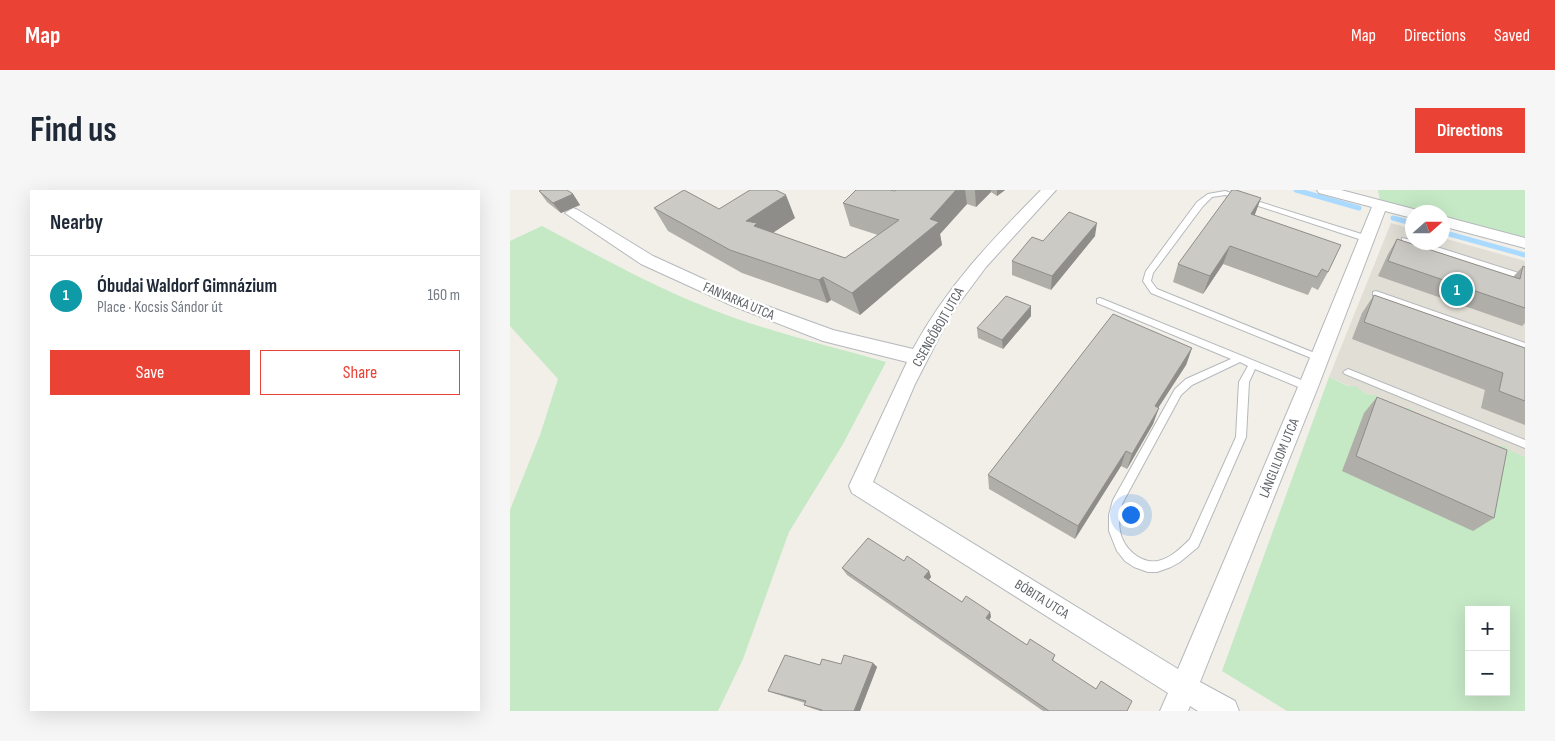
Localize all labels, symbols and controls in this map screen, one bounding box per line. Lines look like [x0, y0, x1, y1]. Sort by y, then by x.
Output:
text: Map [25, 21, 60, 50]
text: Map [1351, 25, 1376, 46]
text: Directions [1404, 25, 1466, 46]
text: Saved [1494, 25, 1530, 46]
button: Directions [1415, 108, 1525, 153]
text: Find us [30, 109, 117, 152]
north arrow [1405, 205, 1450, 250]
text: Nearby [50, 210, 103, 235]
pin: 1 [1441, 271, 1473, 309]
text: Óbudai Waldorf Gimnázium [97, 275, 277, 298]
street label: FANYARKA UTCA [701, 278, 778, 324]
street label: CSENGŐBOJT UTCA [908, 284, 968, 370]
text: 1 [63, 286, 69, 305]
text: 160 m [427, 286, 460, 305]
text: Place · Kocsis Sándor út [97, 298, 223, 317]
button: Save [50, 350, 250, 395]
button: Share [260, 350, 460, 395]
street label: LÁNGLILIOM UTCA [1255, 415, 1303, 500]
your location [1118, 502, 1144, 528]
street label: BÓBITA UTCA [1012, 576, 1073, 623]
map controls [1465, 606, 1510, 696]
button: + [1465, 606, 1510, 651]
button: − [1465, 651, 1510, 696]

